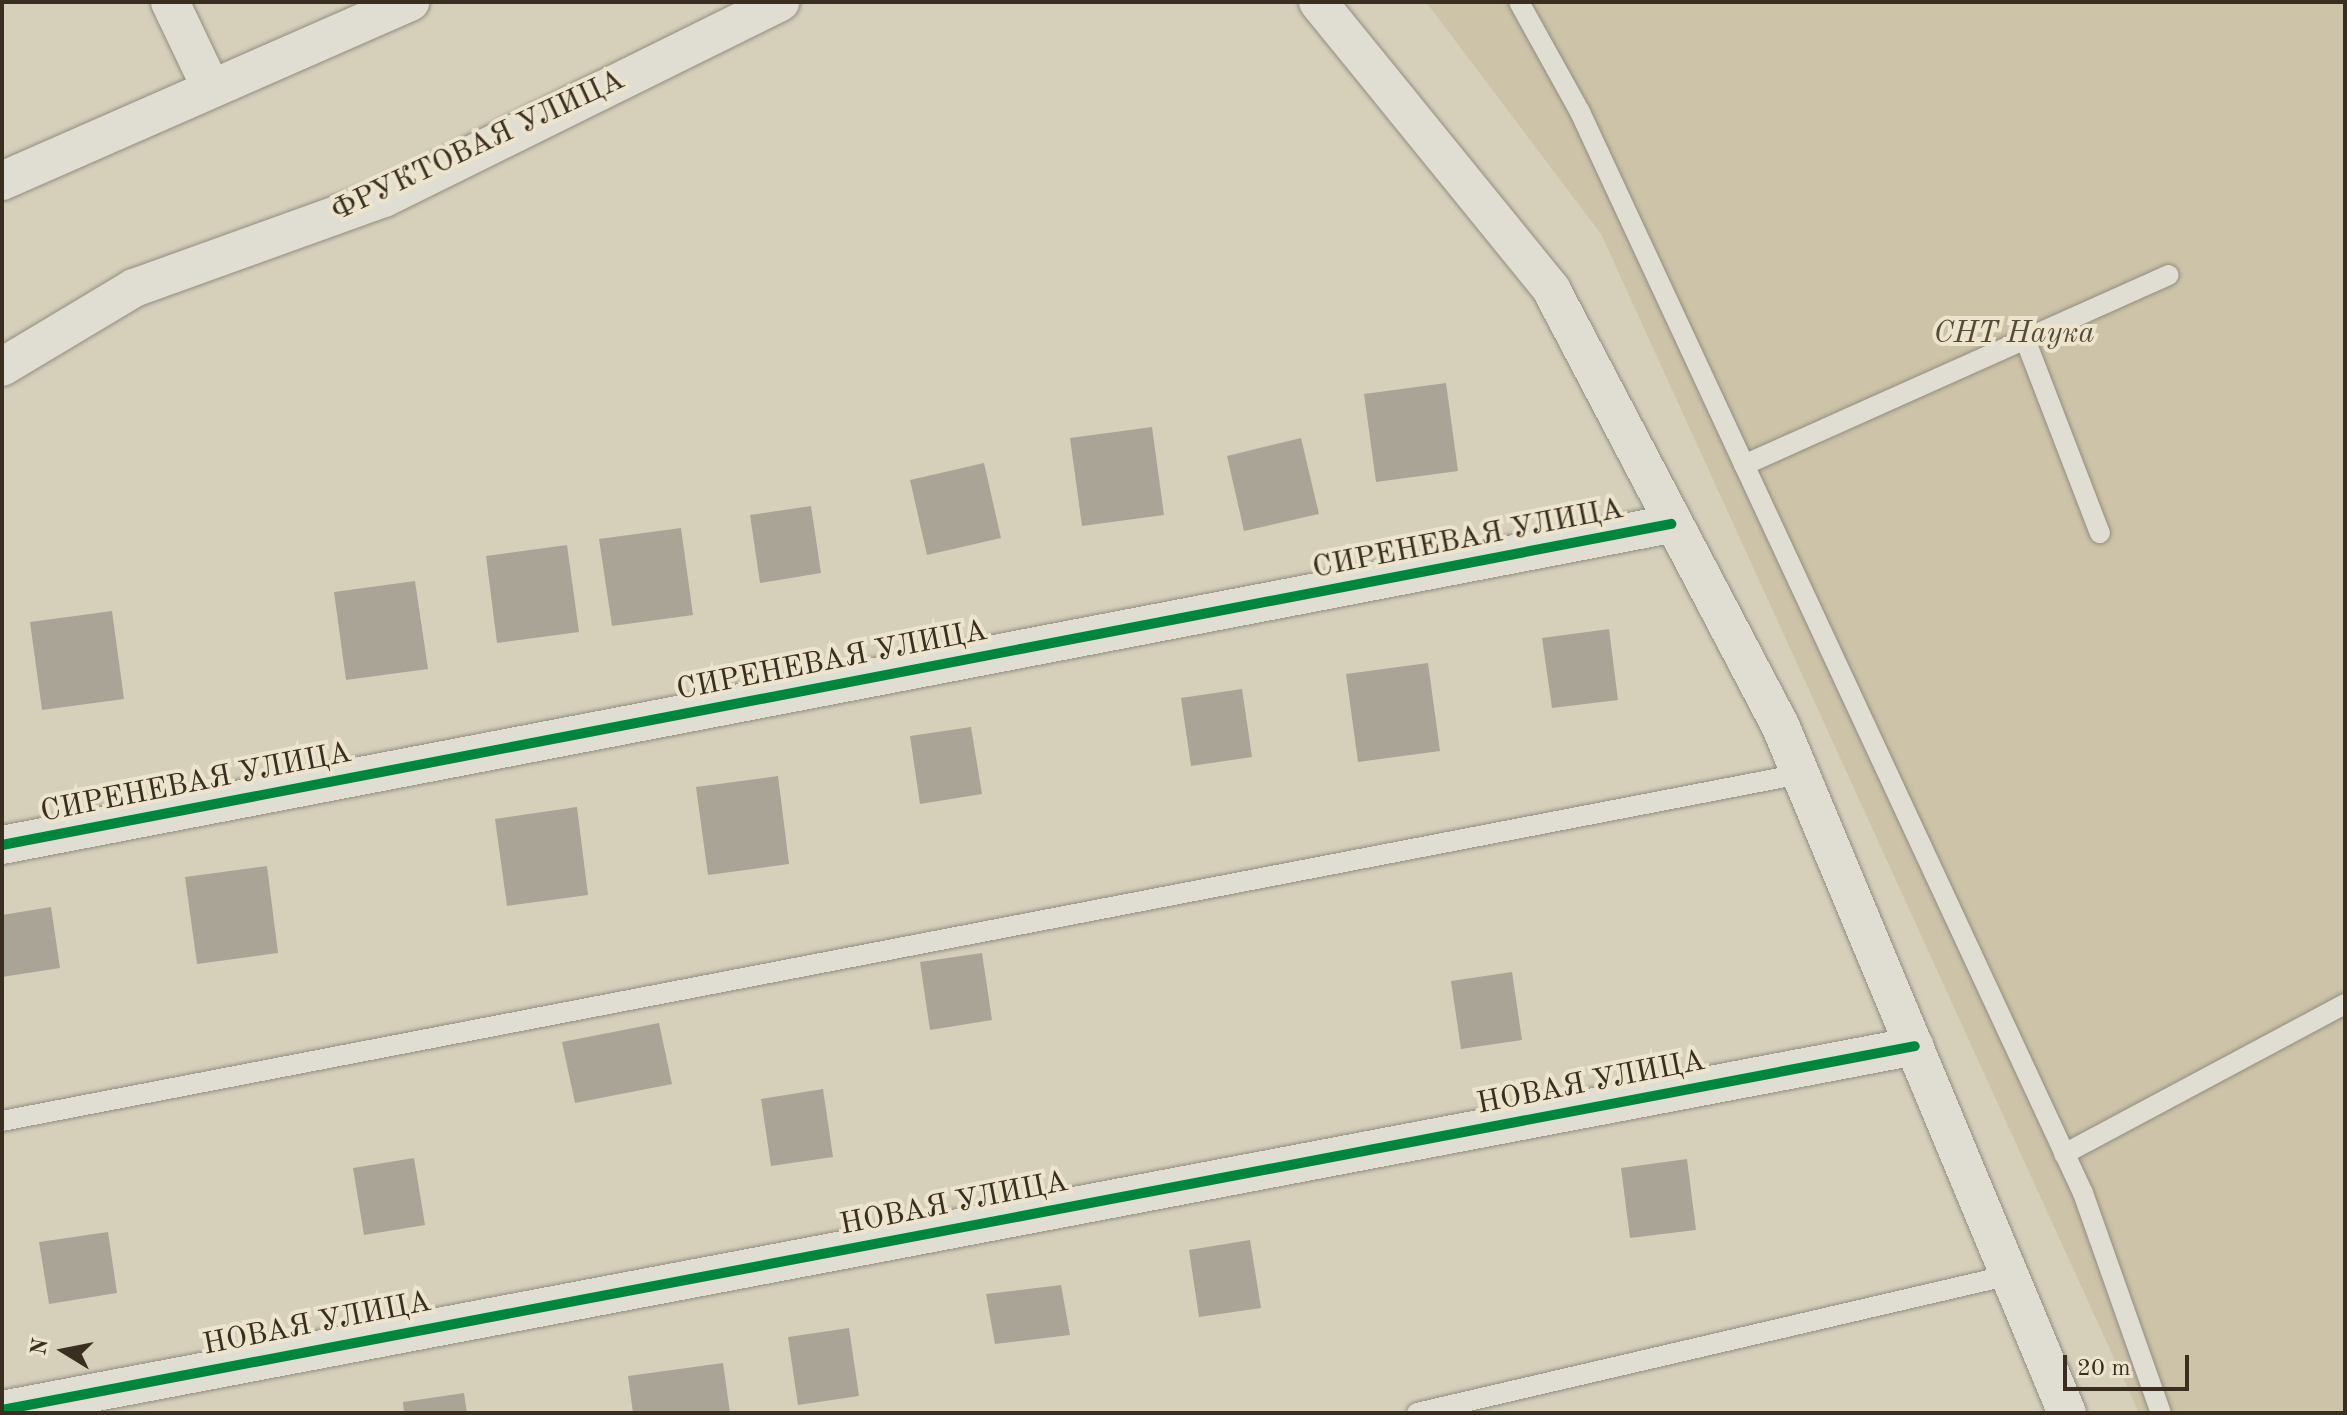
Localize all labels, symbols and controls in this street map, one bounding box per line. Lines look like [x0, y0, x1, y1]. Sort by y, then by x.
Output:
street label: ФРУКТОВАЯ УЛИЦА [326, 62, 630, 230]
park label: СНТ Наука [1933, 316, 2095, 352]
street label: СИРЕНЕВАЯ УЛИЦА [1310, 491, 1626, 587]
street label: СИРЕНЕВАЯ УЛИЦА [674, 613, 990, 709]
street label: СИРЕНЕВАЯ УЛИЦА [38, 735, 354, 831]
street label: НОВАЯ УЛИЦА [1474, 1043, 1708, 1123]
street label: НОВАЯ УЛИЦА [837, 1164, 1071, 1244]
street label: НОВАЯ УЛИЦА [200, 1284, 434, 1364]
north arrow [24, 1311, 104, 1391]
text: N [28, 1337, 53, 1357]
scale bar [2067, 1339, 2193, 1389]
text: 20 m [2077, 1357, 2131, 1381]

